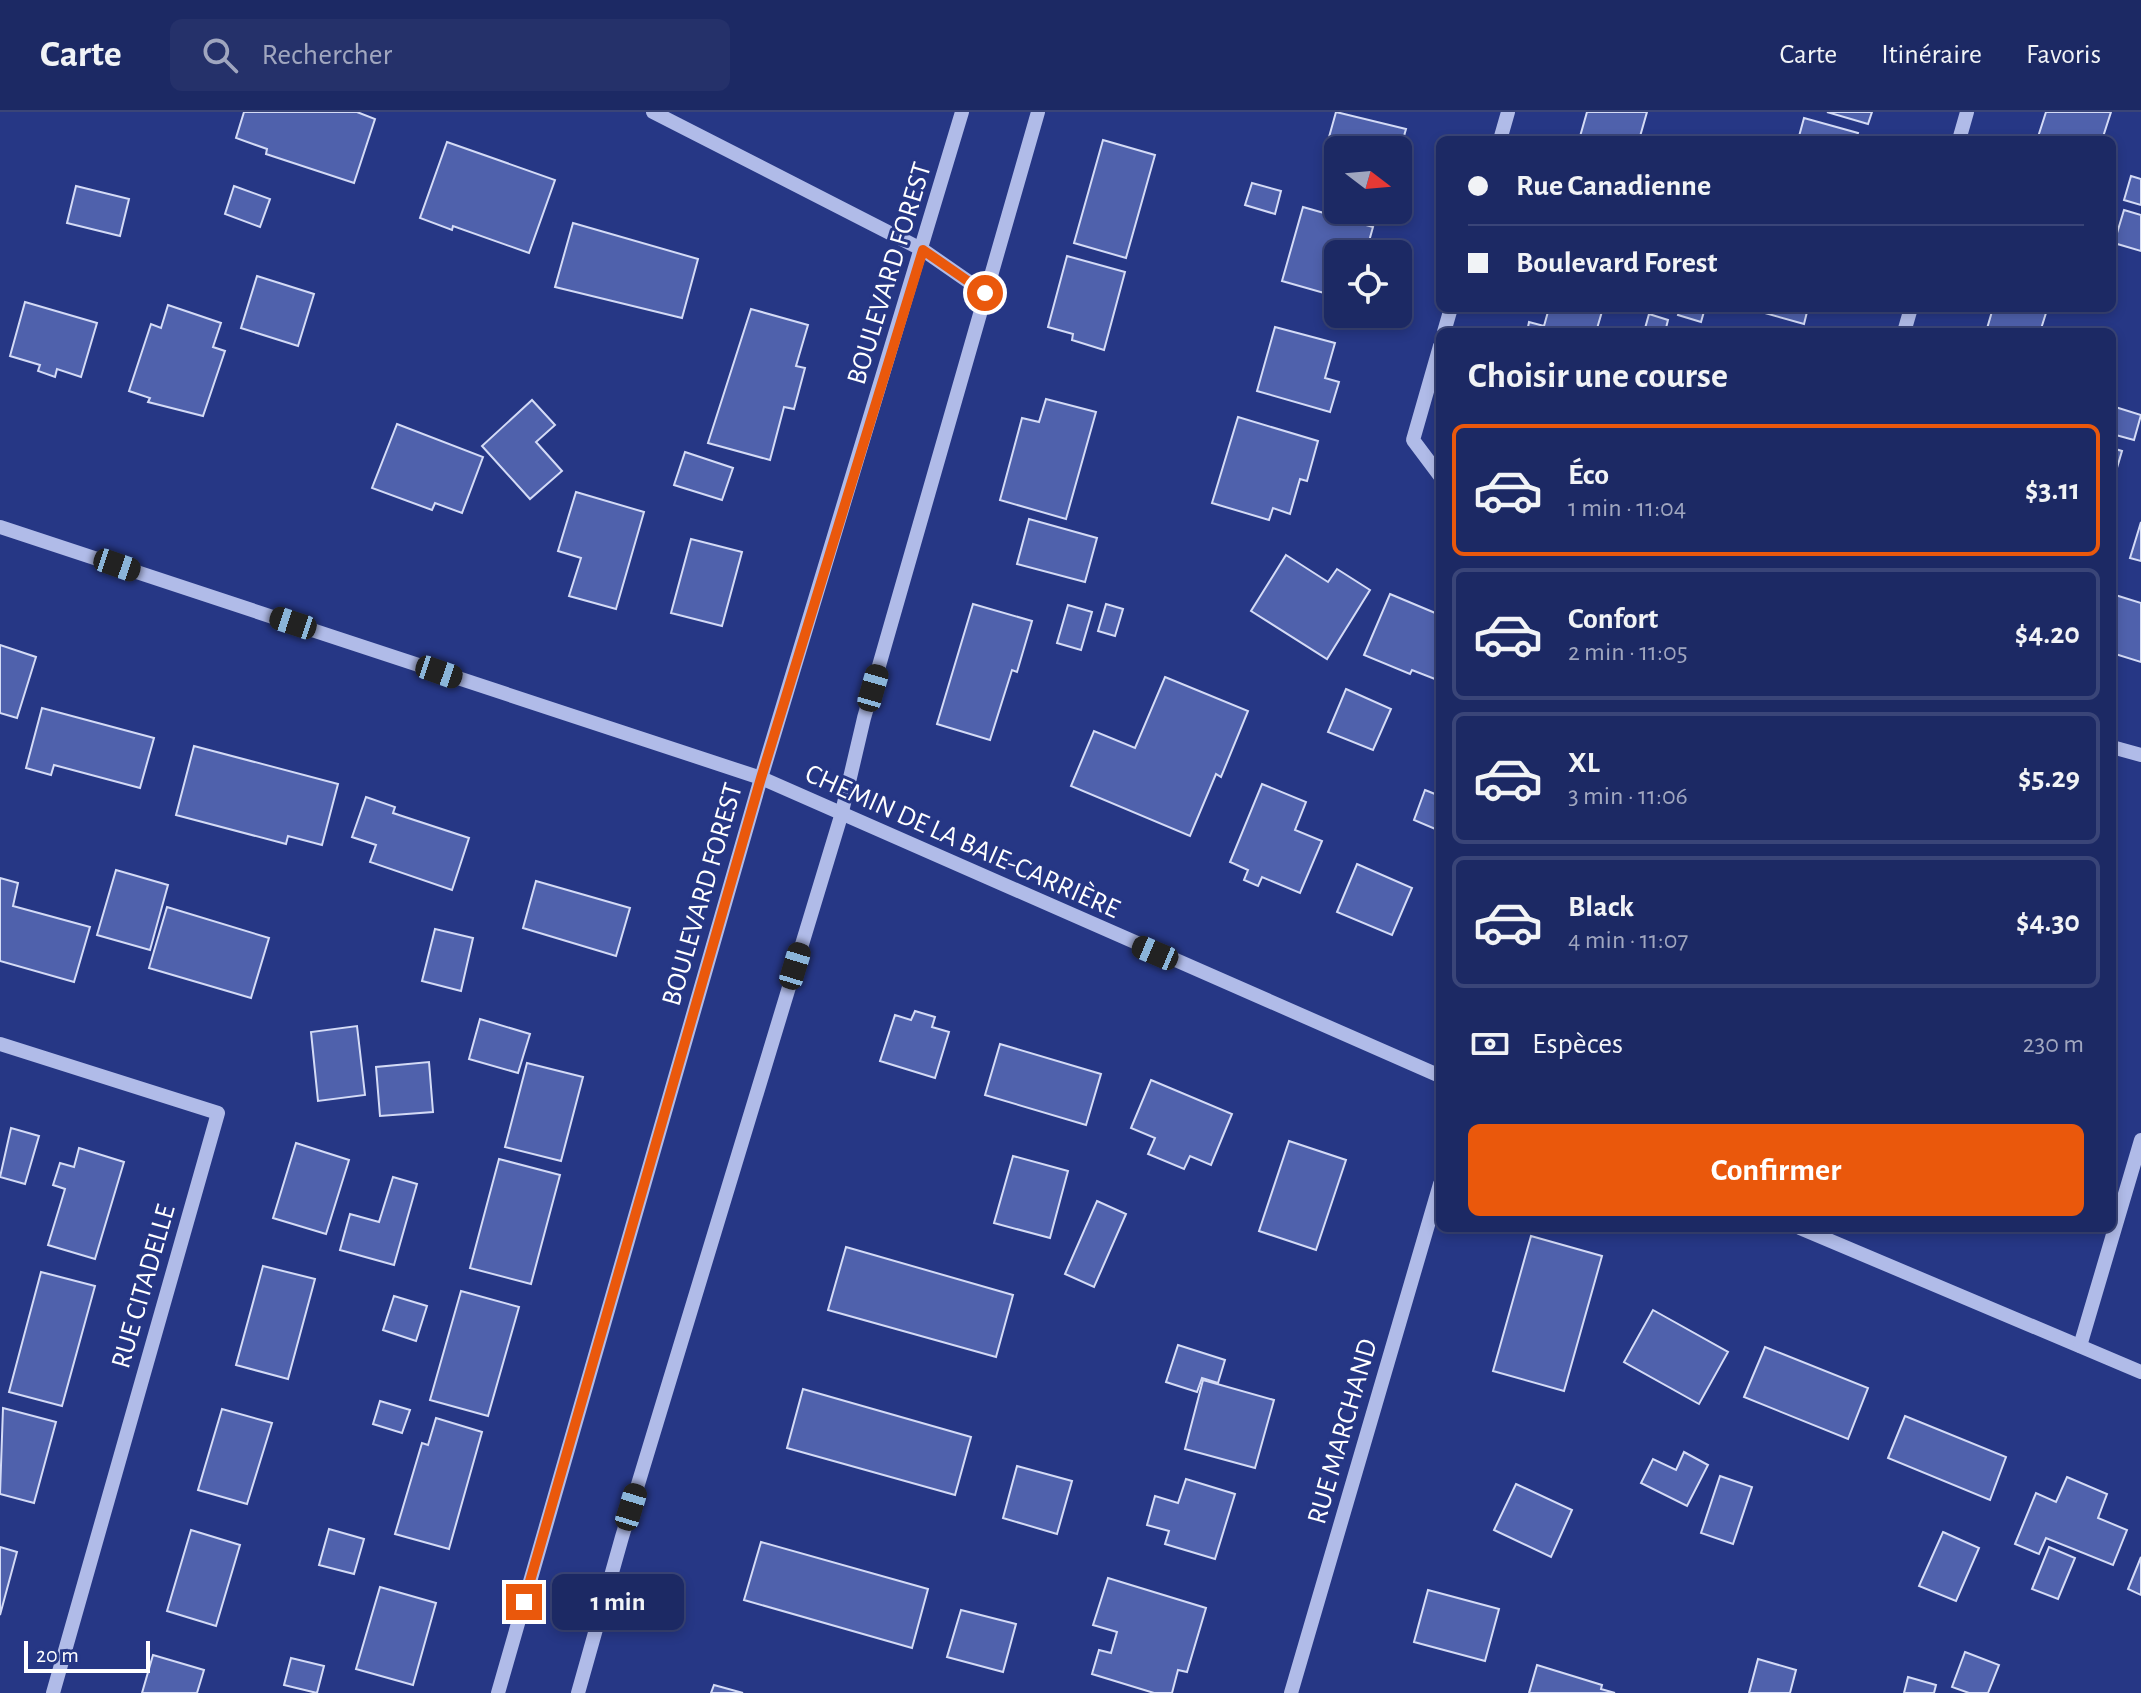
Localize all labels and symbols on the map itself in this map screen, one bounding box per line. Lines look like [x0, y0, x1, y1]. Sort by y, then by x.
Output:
north arrow [1324, 136, 1412, 224]
street label: BOULEVARD FOREST [843, 159, 937, 388]
route start [967, 275, 1003, 311]
car [90, 546, 144, 584]
car [266, 604, 320, 642]
car [412, 653, 466, 691]
car [855, 662, 891, 714]
street label: CHEMIN DE LA BAIE-CARRIÈRE [801, 757, 1125, 924]
street label: BOULEVARD FOREST [658, 780, 748, 1009]
car [1128, 933, 1182, 973]
car [777, 940, 813, 992]
street label: RUE CITADELLE [107, 1201, 181, 1372]
street label: RUE MARCHAND [1303, 1336, 1383, 1527]
car [613, 1481, 649, 1533]
callout: 1 min [552, 1574, 684, 1630]
route end [506, 1584, 542, 1620]
scale bar [24, 1637, 150, 1673]

